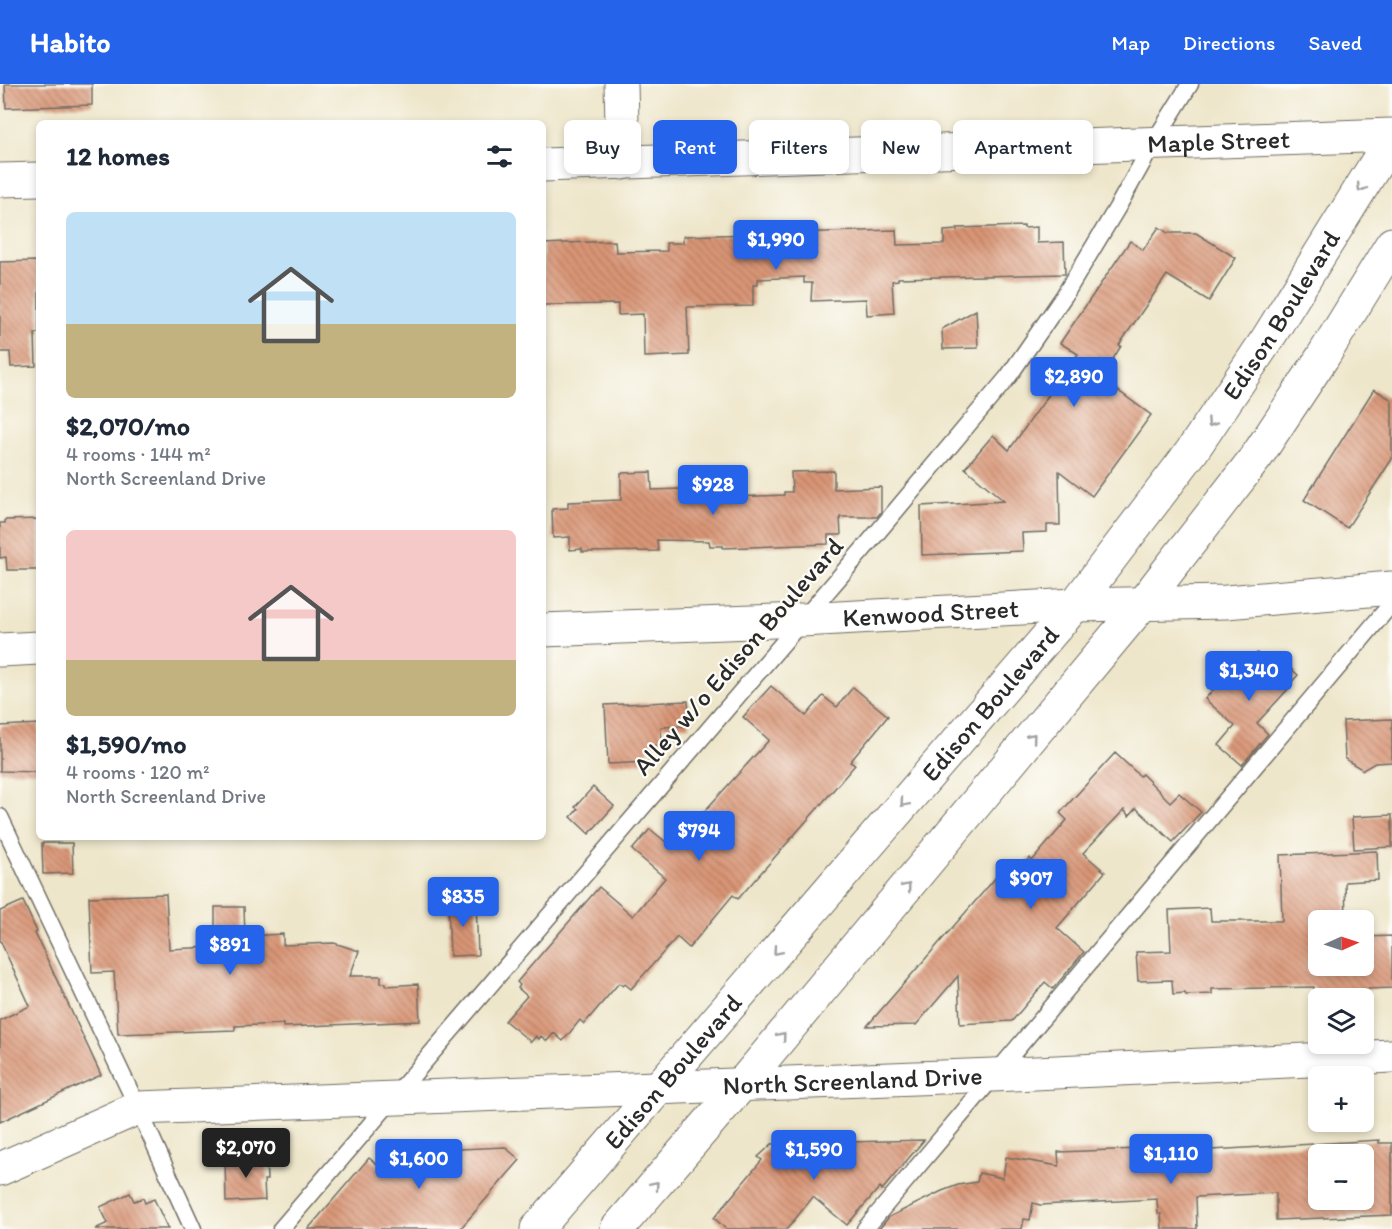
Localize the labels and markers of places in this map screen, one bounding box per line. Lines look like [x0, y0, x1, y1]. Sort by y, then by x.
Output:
pin: $1,990 [727, 220, 825, 271]
pin: $2,890 [1025, 357, 1123, 408]
pin: $928 [677, 465, 749, 516]
pin: $1,340 [1200, 651, 1298, 702]
pin: $794 [663, 811, 735, 862]
pin: $907 [995, 859, 1067, 910]
pin: $835 [427, 877, 499, 928]
pin: $891 [194, 925, 266, 976]
pin: $2,070 [197, 1128, 295, 1179]
pin: $1,590 [765, 1130, 863, 1181]
pin: $1,110 [1122, 1134, 1220, 1185]
pin: $1,600 [370, 1139, 468, 1190]

